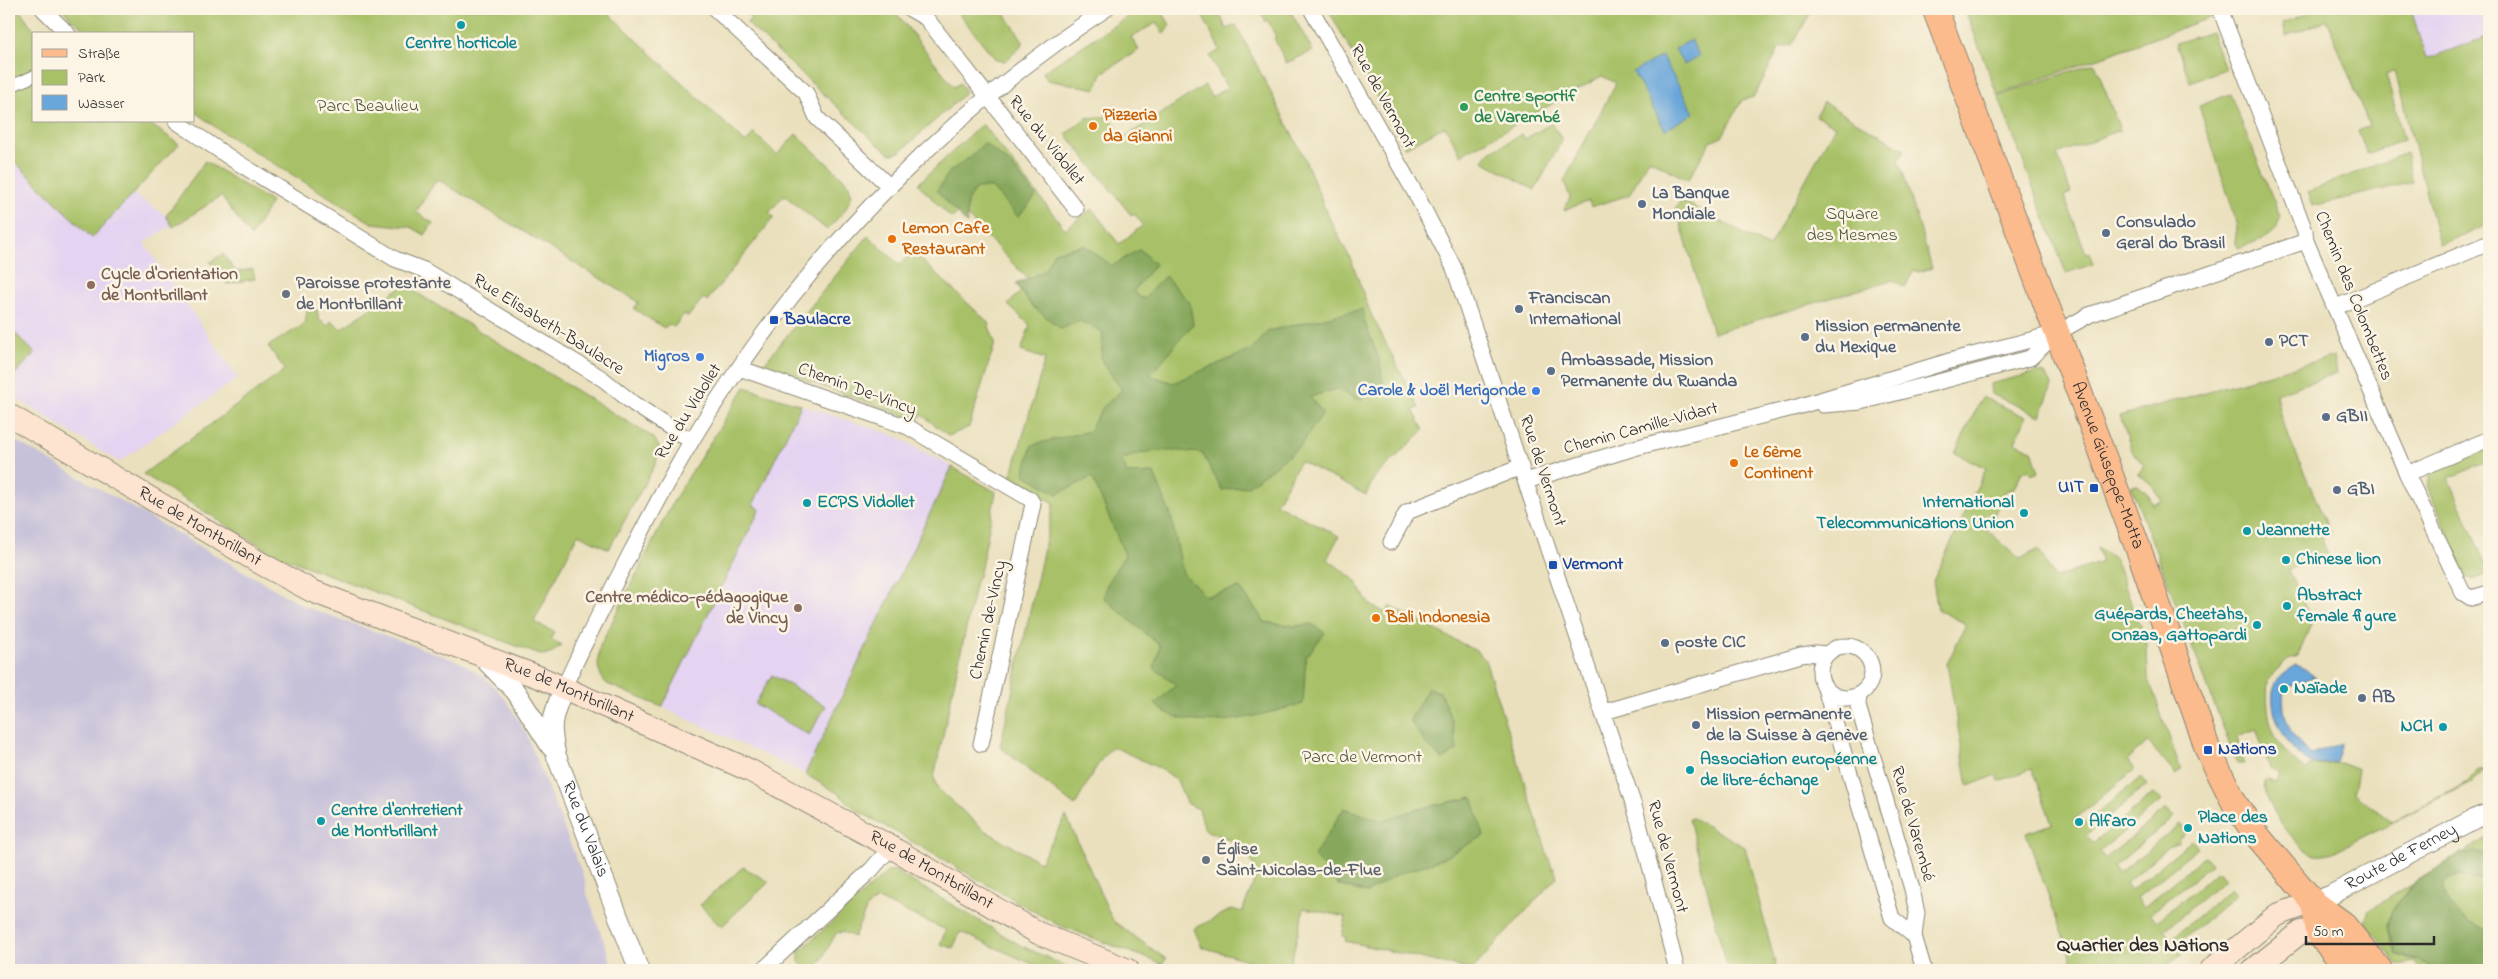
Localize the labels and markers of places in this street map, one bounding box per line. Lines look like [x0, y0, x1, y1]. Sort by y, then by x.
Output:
marker: Centre horticole [455, 19, 467, 31]
place label: Centre horticole [405, 31, 518, 57]
place label: Centre sportif de Varembé [1474, 84, 1577, 131]
marker: Centre sportif de Varembé [1458, 101, 1470, 113]
place label: Pizzeria da Gianni [1103, 103, 1173, 150]
marker: Pizzeria da Gianni [1087, 120, 1099, 132]
place label: La Banque Mondiale [1652, 181, 1730, 228]
marker: La Banque Mondiale [1636, 198, 1648, 210]
place label: Consulado Geral do Brasil [2116, 210, 2225, 257]
place label: Lemon Cafe Restaurant [902, 216, 990, 263]
marker: Consulado Geral do Brasil [2100, 227, 2112, 239]
marker: Lemon Cafe Restaurant [886, 233, 898, 245]
place label: Cycle d'Orientation de Montbrillant [101, 262, 238, 309]
place label: Paroisse protestante de Montbrillant [296, 271, 452, 318]
marker: Cycle d'Orientation de Montbrillant [85, 279, 97, 291]
place label: Franciscan International [1528, 286, 1621, 333]
marker: Paroisse protestante de Montbrillant [280, 288, 292, 300]
marker: Franciscan International [1513, 303, 1525, 315]
place label: Baulacre [783, 307, 851, 333]
marker: Baulacre [768, 314, 780, 326]
place label: Mission permanente du Mexique [1815, 314, 1961, 361]
place label: PCT [2279, 329, 2309, 355]
marker: Mission permanente du Mexique [1799, 331, 1811, 343]
marker: PCT [2263, 336, 2275, 348]
place label: Migros [644, 344, 690, 371]
place label: Ambassade, Mission Permanente du Rwanda [1561, 348, 1737, 395]
marker: Migros [694, 351, 706, 363]
marker: Ambassade, Mission Permanente du Rwanda [1545, 365, 1557, 377]
place label: Carole & Joël Merigonde [1358, 378, 1527, 405]
marker: Carole & Joël Merigonde [1530, 385, 1542, 397]
place label: GBII [2336, 404, 2368, 430]
marker: GBII [2320, 411, 2332, 423]
place label: Le 6ème Continent [1744, 440, 1814, 487]
marker: Le 6ème Continent [1728, 457, 1740, 469]
place label: UIT [2058, 475, 2085, 501]
place label: GBI [2347, 477, 2375, 503]
marker: UIT [2088, 482, 2100, 494]
marker: GBI [2331, 484, 2343, 496]
place label: ECPS Vidollet [817, 490, 916, 516]
place label: International Telecommunications Union [1816, 490, 2014, 537]
marker: ECPS Vidollet [801, 497, 813, 509]
marker: International Telecommunications Union [2018, 507, 2030, 519]
place label: Jeannette [2257, 518, 2330, 544]
marker: Jeannette [2241, 525, 2253, 537]
place label: Chinese lion [2296, 547, 2381, 573]
place label: Vermont [1562, 552, 1624, 578]
marker: Chinese lion [2280, 554, 2292, 566]
marker: Vermont [1547, 559, 1559, 571]
place label: Abstract female figure [2296, 583, 2397, 631]
place label: Centre médico-pédagogique de Vincy [585, 585, 789, 633]
marker: Abstract female figure [2281, 600, 2293, 612]
marker: Centre médico-pédagogique de Vincy [792, 602, 804, 614]
place label: Guépards, Cheetahs, Onzas, Gattopardi [2094, 602, 2247, 649]
place label: Bali Indonesia [1385, 605, 1491, 631]
marker: Bali Indonesia [1370, 612, 1382, 624]
marker: Guépards, Cheetahs, Onzas, Gattopardi [2251, 619, 2263, 631]
place label: poste CIC [1675, 630, 1746, 656]
marker: poste CIC [1659, 637, 1671, 649]
place label: Naïade [2294, 676, 2348, 702]
marker: Naïade [2278, 683, 2290, 695]
place label: AB [2372, 685, 2395, 711]
marker: AB [2356, 692, 2368, 704]
place label: Mission permanente de la Suisse à Genève [1706, 702, 1868, 749]
place label: NCH [2401, 714, 2433, 740]
marker: Mission permanente de la Suisse à Genève [1690, 719, 1702, 731]
marker: NCH [2437, 721, 2449, 733]
place label: Nations [2218, 737, 2277, 763]
marker: Nations [2202, 744, 2214, 756]
place label: Association européenne de libre-échange [1700, 747, 1878, 795]
marker: Association européenne de libre-échange [1684, 764, 1696, 776]
place label: Centre d'entretient de Montbrillant [331, 798, 464, 845]
place label: Place des Nations [2198, 805, 2268, 852]
place label: Alfaro [2089, 809, 2136, 835]
marker: Centre d'entretient de Montbrillant [315, 815, 327, 827]
marker: Alfaro [2073, 816, 2085, 828]
marker: Place des Nations [2182, 822, 2194, 834]
place label: Église Saint-Nicolas-de-Flue [1216, 837, 1382, 884]
marker: Église Saint-Nicolas-de-Flue [1200, 854, 1212, 866]

